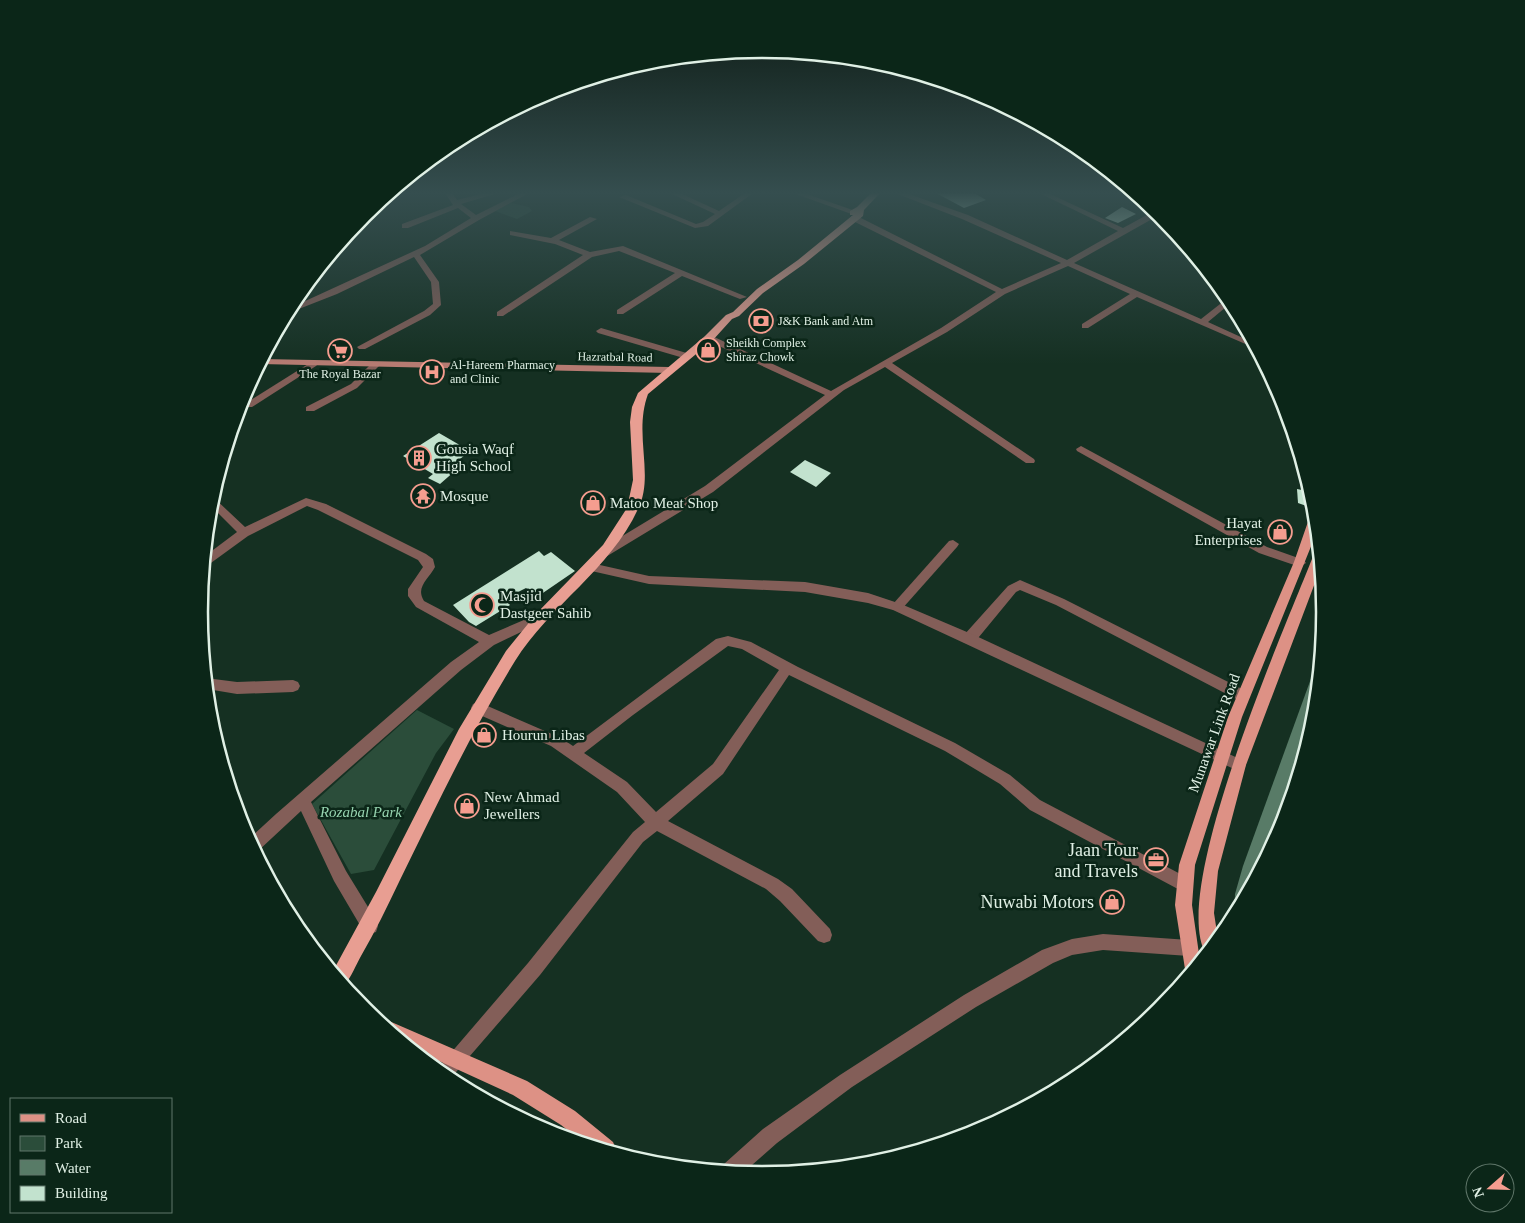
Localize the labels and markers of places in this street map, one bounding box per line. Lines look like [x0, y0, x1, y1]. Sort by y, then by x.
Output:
bank icon: J&K Bank and Atm [748, 308, 774, 334]
place label: J&K Bank and Atm [778, 314, 874, 328]
place label: Sheikh Complex Shiraz Chowk [726, 336, 806, 364]
shop icon: Sheikh Complex Shiraz Chowk [695, 337, 721, 363]
supermarket icon: The Royal Bazar [327, 338, 353, 364]
place label: Al-Hareem Pharmacy and Clinic [450, 358, 555, 386]
hospital icon: Al-Hareem Pharmacy and Clinic [419, 359, 445, 385]
place label: The Royal Bazar [299, 367, 381, 381]
place label: Gousia Waqf High School [436, 441, 514, 474]
building icon: Gousia Waqf High School [406, 445, 432, 471]
temple icon: Mosque [410, 483, 436, 509]
place label: Mosque [440, 488, 489, 504]
shop icon: Matoo Meat Shop [580, 490, 606, 516]
place label: Matoo Meat Shop [610, 495, 718, 511]
place label: Hayat Enterprises [1195, 515, 1263, 548]
shop icon: Hayat Enterprises [1267, 519, 1293, 545]
place label: Masjid Dastgeer Sahib [500, 588, 591, 621]
mosque icon: Masjid Dastgeer Sahib [469, 592, 495, 618]
shop icon: Hourun Libas [471, 722, 497, 748]
place label: Hourun Libas [502, 727, 585, 743]
place label: New Ahmad Jewellers [484, 789, 560, 822]
shop icon: New Ahmad Jewellers [454, 793, 480, 819]
place label: Jaan Tour and Travels [1054, 840, 1138, 881]
office icon: Jaan Tour and Travels [1143, 847, 1169, 873]
shop icon: Nuwabi Motors [1099, 889, 1125, 915]
place label: Nuwabi Motors [981, 892, 1094, 912]

